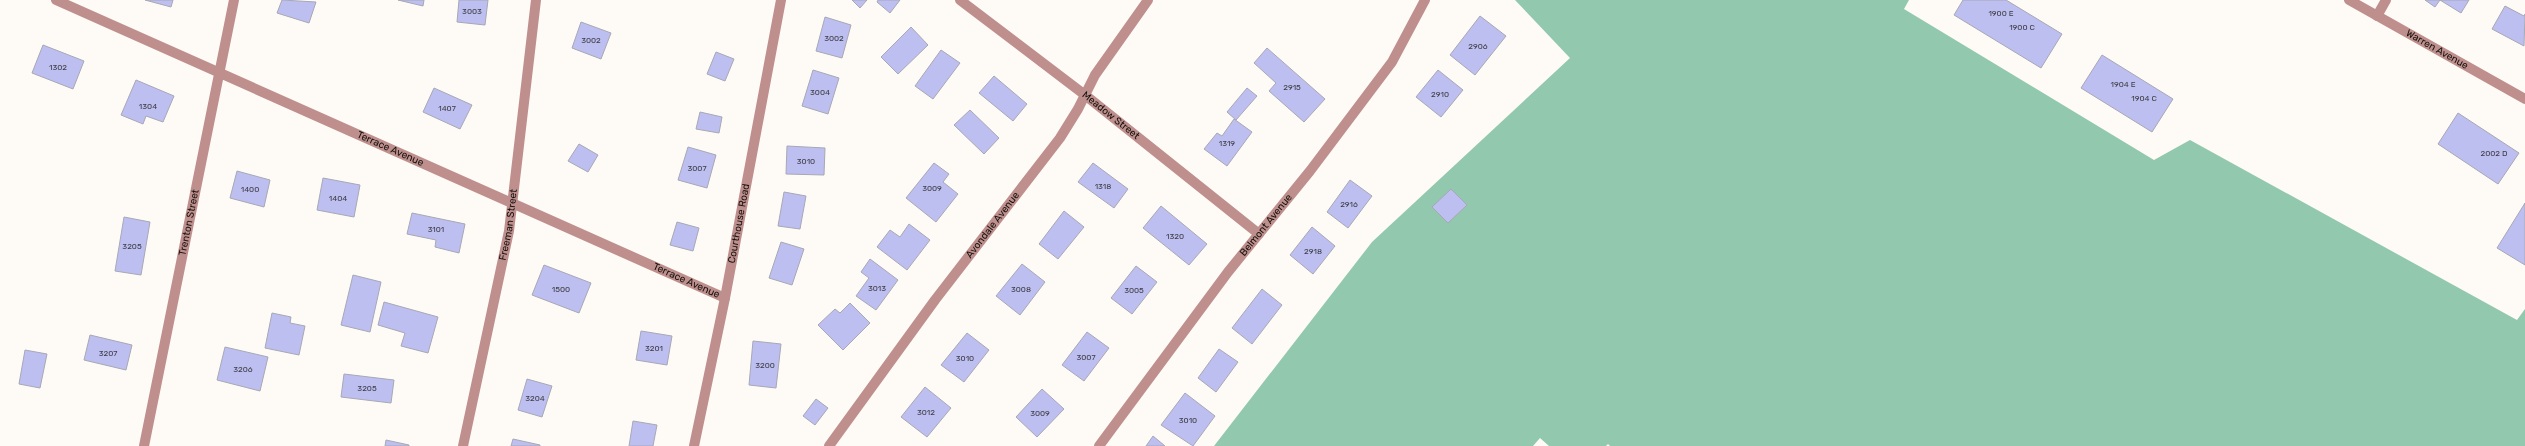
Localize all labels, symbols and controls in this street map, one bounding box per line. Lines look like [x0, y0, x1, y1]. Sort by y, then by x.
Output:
house number: 3003 [462, 7, 482, 16]
house number: 1900 E [1988, 9, 2014, 18]
house number: 1900 C [2009, 23, 2035, 32]
street label: Warren Avenue [2404, 27, 2471, 72]
house number: 3002 [824, 34, 844, 43]
house number: 3002 [581, 36, 601, 45]
house number: 2906 [1468, 42, 1488, 51]
house number: 1302 [49, 63, 67, 72]
house number: 1904 E [2110, 80, 2136, 89]
house number: 2915 [1283, 83, 1301, 92]
house number: 3004 [810, 88, 830, 97]
street label: Meadow Street [1080, 89, 1142, 142]
house number: 2910 [1431, 90, 1449, 99]
house number: 1904 C [2131, 94, 2157, 103]
house number: 1304 [139, 102, 157, 111]
house number: 1407 [438, 104, 456, 113]
street label: Terrace Avenue [355, 129, 426, 169]
house number: 1319 [1219, 139, 1235, 148]
house number: 2002 D [2480, 149, 2508, 158]
house number: 3010 [797, 157, 815, 166]
house number: 3007 [687, 164, 707, 173]
house number: 1318 [1095, 182, 1111, 191]
street label: Courthouse Road [726, 183, 752, 264]
house number: 3009 [922, 184, 942, 193]
house number: 1400 [241, 185, 259, 194]
street label: Trenton Street [177, 188, 202, 257]
street label: Freeman Street [497, 188, 520, 262]
street label: Avondale Avenue [963, 189, 1022, 261]
street label: Belmont Avenue [1237, 191, 1295, 259]
house number: 1404 [329, 194, 347, 203]
house number: 2916 [1340, 200, 1358, 209]
house number: 3101 [428, 225, 444, 234]
house number: 1320 [1166, 232, 1184, 241]
house number: 3205 [122, 242, 142, 251]
house number: 2918 [1304, 247, 1322, 256]
street label: Terrace Avenue [651, 261, 722, 301]
house number: 3013 [868, 284, 886, 293]
house number: 1500 [552, 285, 570, 294]
house number: 3008 [1011, 285, 1031, 294]
house number: 3005 [1124, 286, 1144, 295]
house number: 3201 [645, 344, 663, 353]
house number: 3207 [99, 349, 117, 358]
house number: 3007 [1076, 353, 1096, 362]
house number: 3010 [956, 354, 974, 363]
house number: 3200 [755, 361, 775, 370]
house number: 3206 [233, 365, 253, 374]
house number: 3205 [357, 384, 377, 393]
house number: 3204 [525, 394, 545, 403]
house number: 3012 [917, 408, 935, 417]
house number: 3009 [1030, 409, 1050, 418]
house number: 3010 [1179, 416, 1197, 425]

